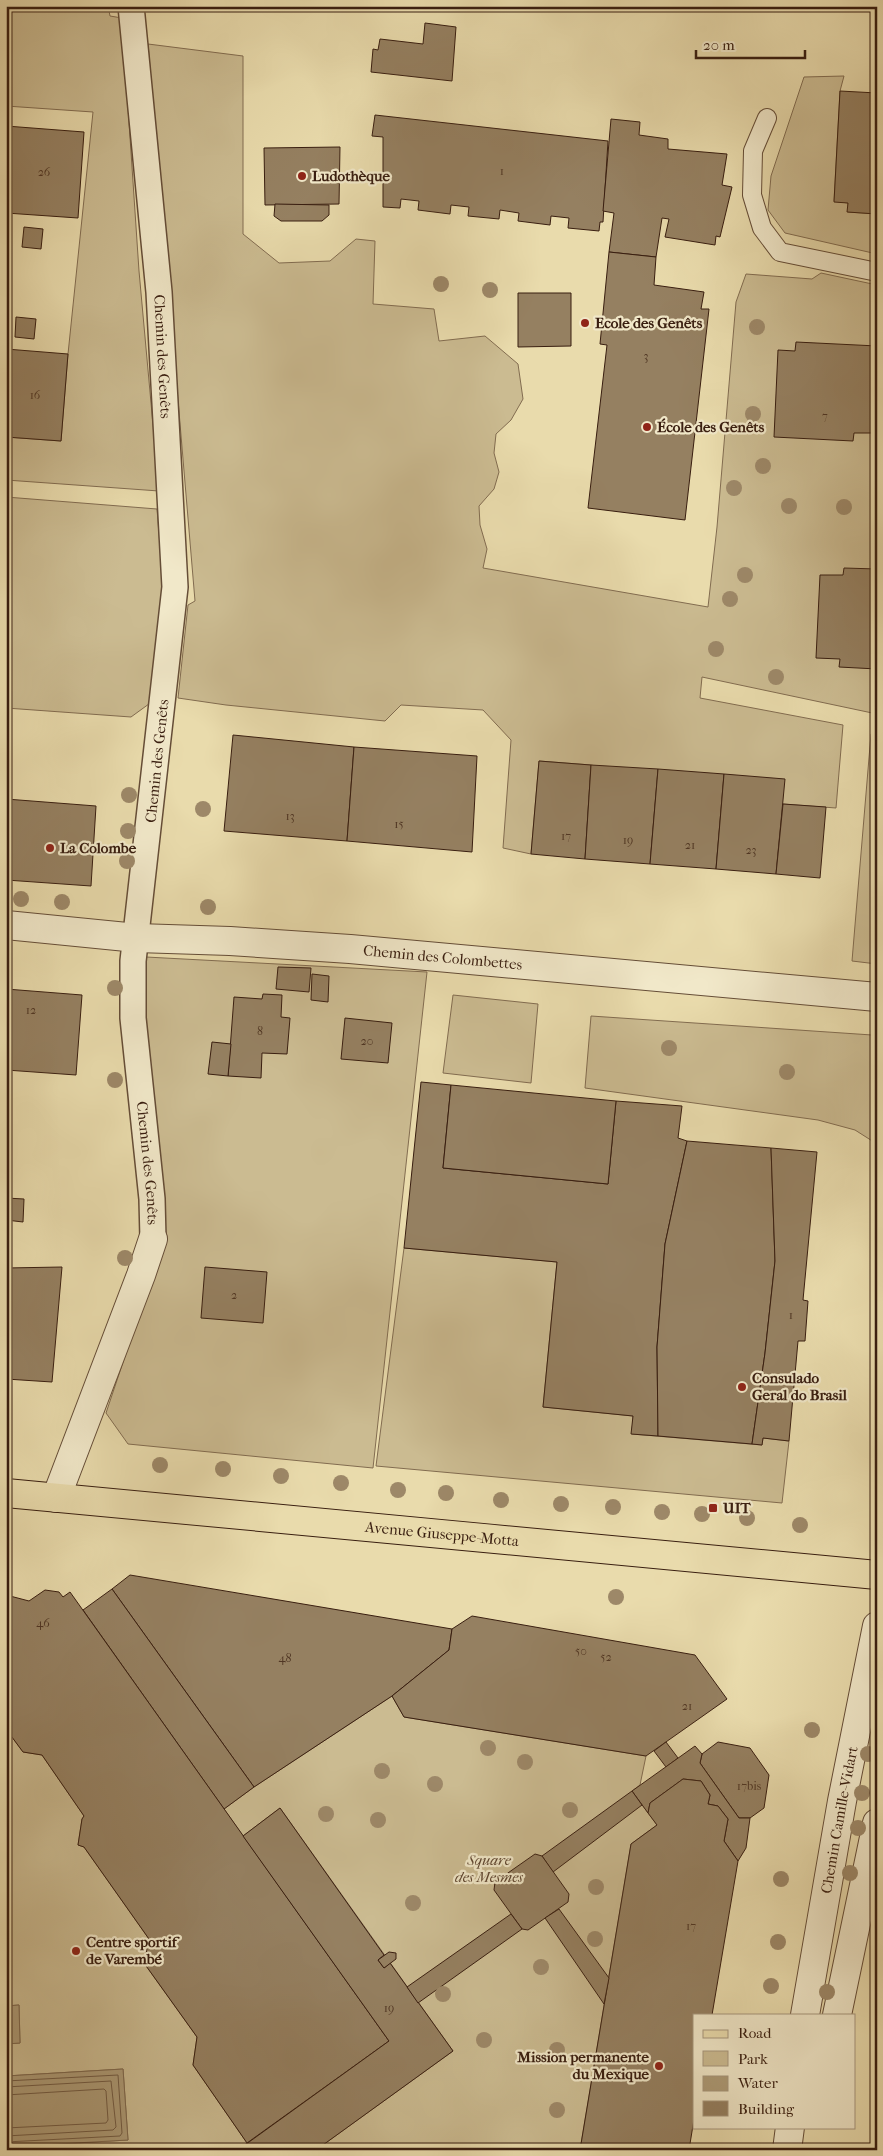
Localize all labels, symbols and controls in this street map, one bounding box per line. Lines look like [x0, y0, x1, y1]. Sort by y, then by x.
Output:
scale bar [696, 28, 804, 60]
text: 20 m [703, 36, 735, 54]
house number: 1 [500, 164, 504, 178]
house number: 26 [38, 165, 51, 179]
place label: Ludothèque [312, 167, 390, 185]
marker: Ludothèque [296, 170, 308, 182]
street label: Chemin des Genêts [150, 294, 175, 419]
place label: Ecole des Genêts [595, 314, 703, 332]
marker: Ecole des Genêts [579, 317, 591, 329]
house number: 3 [644, 349, 649, 363]
house number: 16 [30, 388, 41, 402]
house number: 7 [822, 409, 828, 423]
place label: École des Genêts [657, 418, 765, 436]
marker: École des Genêts [641, 421, 653, 433]
street label: Chemin des Genêts [142, 698, 172, 824]
house number: 13 [285, 809, 295, 823]
house number: 15 [394, 817, 404, 831]
house number: 17 [561, 829, 571, 843]
house number: 19 [623, 833, 633, 847]
house number: 21 [685, 838, 695, 852]
place label: La Colombe [60, 839, 137, 857]
marker: La Colombe [44, 842, 56, 854]
house number: 23 [745, 843, 757, 857]
street label: Chemin des Colombettes [362, 941, 523, 974]
house number: 12 [26, 1003, 36, 1017]
house number: 8 [257, 1024, 263, 1038]
house number: 20 [361, 1034, 373, 1048]
street label: Chemin des Genêts [133, 1100, 162, 1226]
house number: 2 [231, 1288, 237, 1302]
house number: 1 [789, 1308, 793, 1322]
place label: Consulado Geral do Brasil [752, 1369, 848, 1404]
marker: Consulado Geral do Brasil [736, 1381, 748, 1393]
place label: UIT [722, 1499, 752, 1517]
marker: UIT [707, 1502, 719, 1514]
street label: Avenue Giuseppe-Motta [363, 1518, 521, 1550]
house number: 46 [36, 1616, 50, 1630]
house number: 50 [575, 1644, 587, 1658]
house number: 52 [600, 1650, 612, 1664]
house number: 48 [278, 1651, 292, 1665]
house number: 21 [682, 1699, 692, 1713]
street label: Chemin Camille-Vidart [817, 1744, 862, 1895]
house number: 17bis [737, 1779, 762, 1793]
park label: Square des Mesmes [455, 1851, 523, 1886]
house number: 17 [686, 1919, 696, 1933]
place label: Centre sportif de Varembé [86, 1933, 181, 1968]
marker: Centre sportif de Varembé [70, 1945, 82, 1957]
house number: 19 [384, 2001, 394, 2015]
legend [693, 2014, 856, 2128]
text: Road [738, 2024, 772, 2042]
place label: Mission permanente du Mexique [516, 2048, 650, 2083]
text: Park [738, 2050, 768, 2068]
marker: Mission permanente du Mexique [653, 2060, 665, 2072]
text: Water [737, 2074, 778, 2092]
text: Building [738, 2100, 795, 2118]

